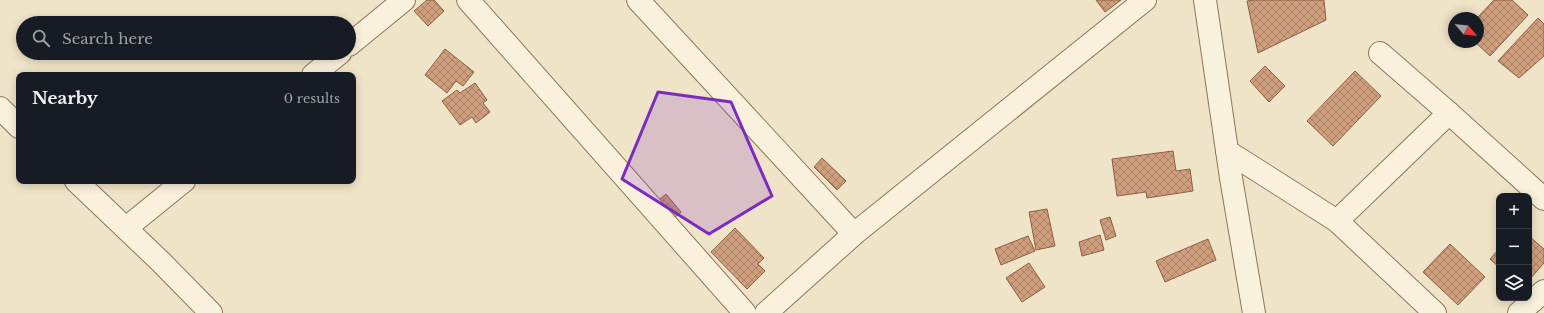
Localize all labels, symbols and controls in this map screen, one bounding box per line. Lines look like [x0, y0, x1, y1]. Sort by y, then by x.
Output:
north arrow [1448, 12, 1484, 48]
search box [16, 16, 356, 60]
icon: search [30, 27, 52, 49]
text: Search here [62, 29, 153, 48]
text: Nearby [32, 88, 98, 109]
text: 0 results [284, 90, 340, 107]
map controls [1496, 193, 1532, 301]
button: + [1496, 193, 1532, 229]
button: − [1496, 229, 1532, 265]
button: layers [1496, 265, 1532, 301]

